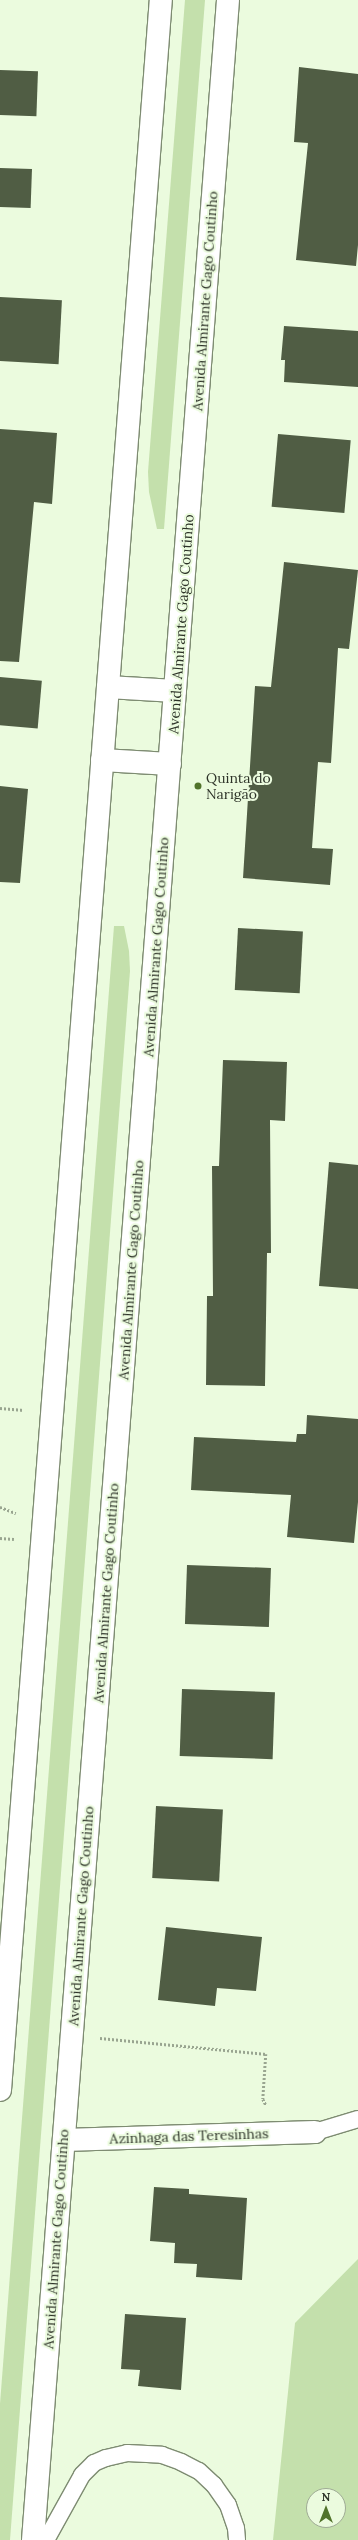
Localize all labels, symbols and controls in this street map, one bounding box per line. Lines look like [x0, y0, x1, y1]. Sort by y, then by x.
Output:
street label: Avenida Almirante Gago Coutinho [189, 191, 221, 411]
street label: Avenida Almirante Gago Coutinho [165, 514, 197, 734]
place label: Quinta do Narigão [206, 770, 271, 802]
marker: Quinta do Narigão [193, 781, 203, 791]
street label: Avenida Almirante Gago Coutinho [140, 837, 172, 1057]
street label: Avenida Almirante Gago Coutinho [115, 1160, 147, 1380]
street label: Avenida Almirante Gago Coutinho [90, 1483, 122, 1703]
street label: Avenida Almirante Gago Coutinho [65, 1806, 97, 2026]
street label: Azinhaga das Teresinhas [109, 2125, 269, 2147]
street label: Avenida Almirante Gago Coutinho [40, 2129, 72, 2349]
north arrow [306, 2488, 346, 2528]
text: N [322, 2490, 330, 2504]

